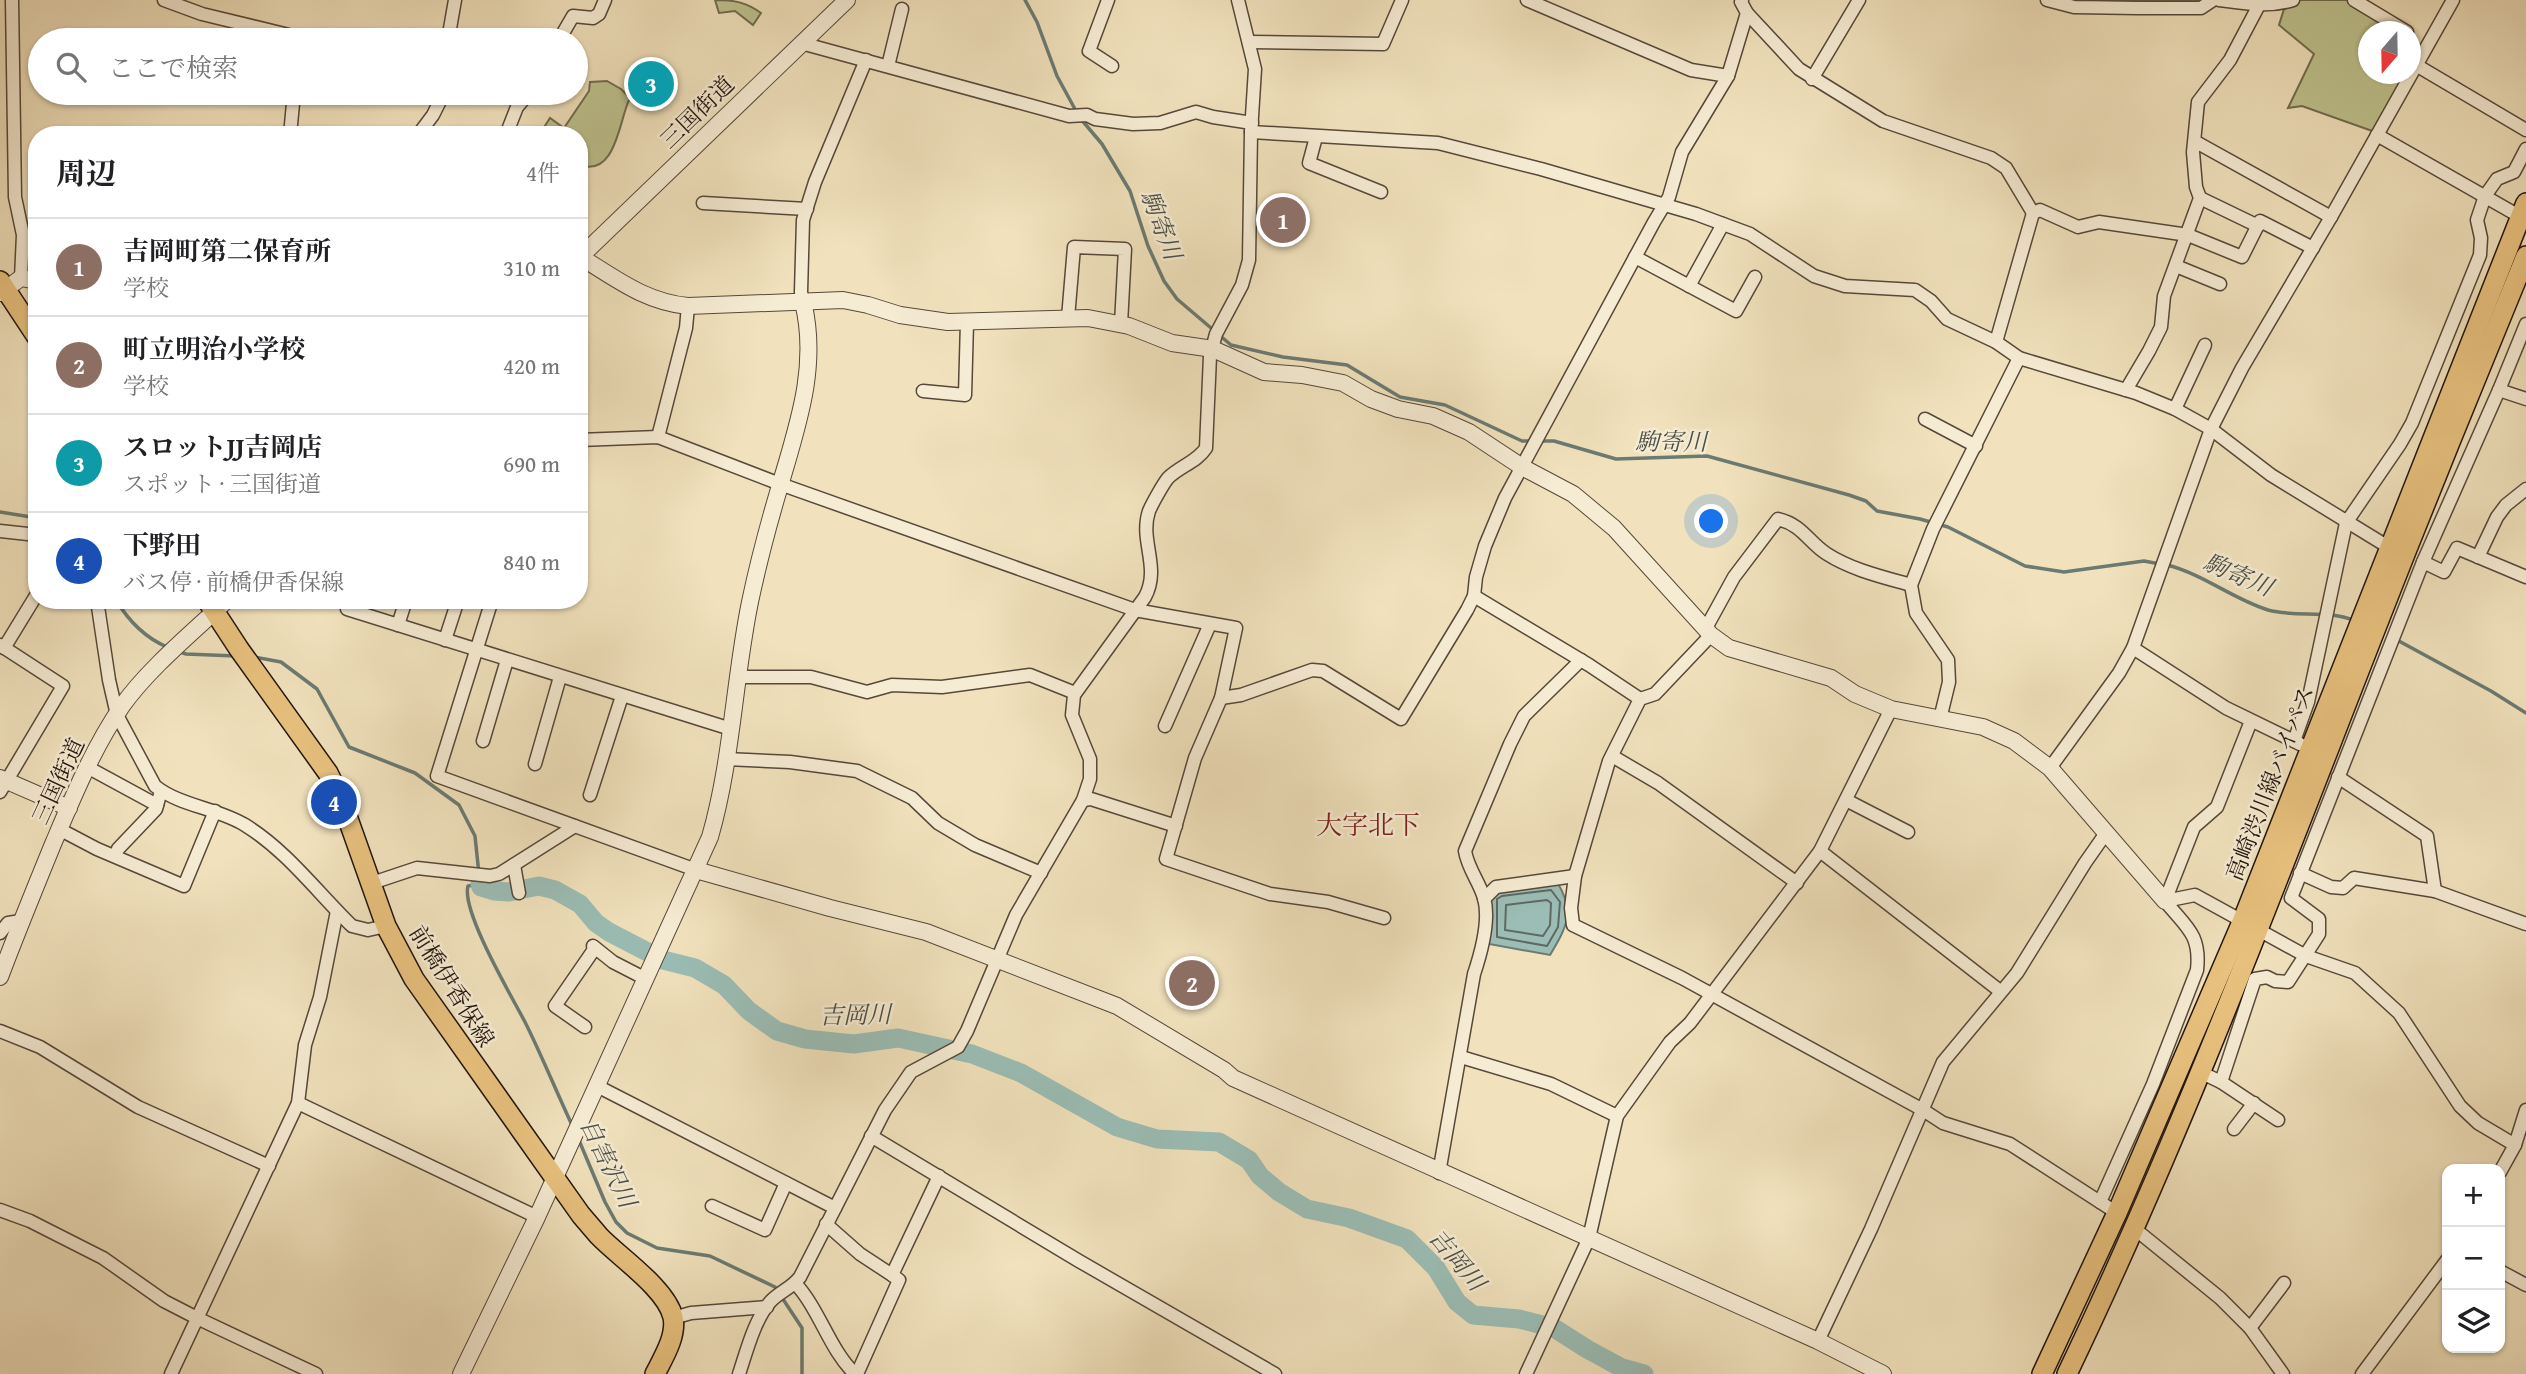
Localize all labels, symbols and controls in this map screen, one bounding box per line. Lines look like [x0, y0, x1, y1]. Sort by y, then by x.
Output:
north arrow [2358, 21, 2421, 84]
search box [28, 28, 588, 105]
icon: search [52, 48, 90, 86]
text: ここで検索 [108, 48, 238, 87]
pin: 3 [628, 58, 674, 110]
street label: 三国街道 [652, 68, 741, 155]
text: 周辺 [56, 151, 116, 195]
text: 4件 [526, 156, 560, 189]
water label: 駒寄川 [1132, 185, 1192, 268]
pin: 1 [1260, 194, 1306, 246]
text: 吉岡町第二保育所 [123, 231, 331, 270]
text: 1 [73, 251, 85, 284]
text: 310 m [503, 251, 560, 284]
text: 学校 [123, 271, 169, 304]
text: 町立明治小学校 [123, 329, 305, 368]
text: 2 [73, 349, 85, 382]
text: 420 m [503, 349, 560, 382]
text: 学校 [123, 369, 169, 402]
water label: 駒寄川 [1635, 424, 1710, 459]
text: スロットJJ吉岡店 [123, 427, 322, 466]
text: 3 [73, 447, 85, 480]
text: 690 m [503, 447, 560, 480]
text: スポット · 三国街道 [123, 467, 321, 500]
your location [1694, 504, 1728, 538]
text: 下野田 [123, 525, 201, 564]
water label: 駒寄川 [2198, 544, 2281, 606]
text: 4 [73, 545, 85, 578]
text: 840 m [503, 545, 560, 578]
text: バス停 · 前橋伊香保線 [123, 565, 344, 598]
street label: 高崎渋川線バイパス [2217, 680, 2322, 885]
street label: 三国街道 [23, 732, 92, 829]
pin: 4 [311, 776, 357, 828]
district label: 大字北下 [1316, 805, 1420, 844]
street label: 前橋伊香保線 [402, 918, 503, 1053]
pin: 2 [1169, 957, 1215, 1009]
water label: 吉岡川 [819, 996, 894, 1033]
water label: 自害沢川 [572, 1112, 647, 1216]
map controls [2442, 1164, 2505, 1353]
button: + [2442, 1164, 2505, 1227]
water label: 吉岡川 [1421, 1221, 1496, 1301]
button: − [2442, 1227, 2505, 1290]
button: layers [2442, 1290, 2505, 1353]

